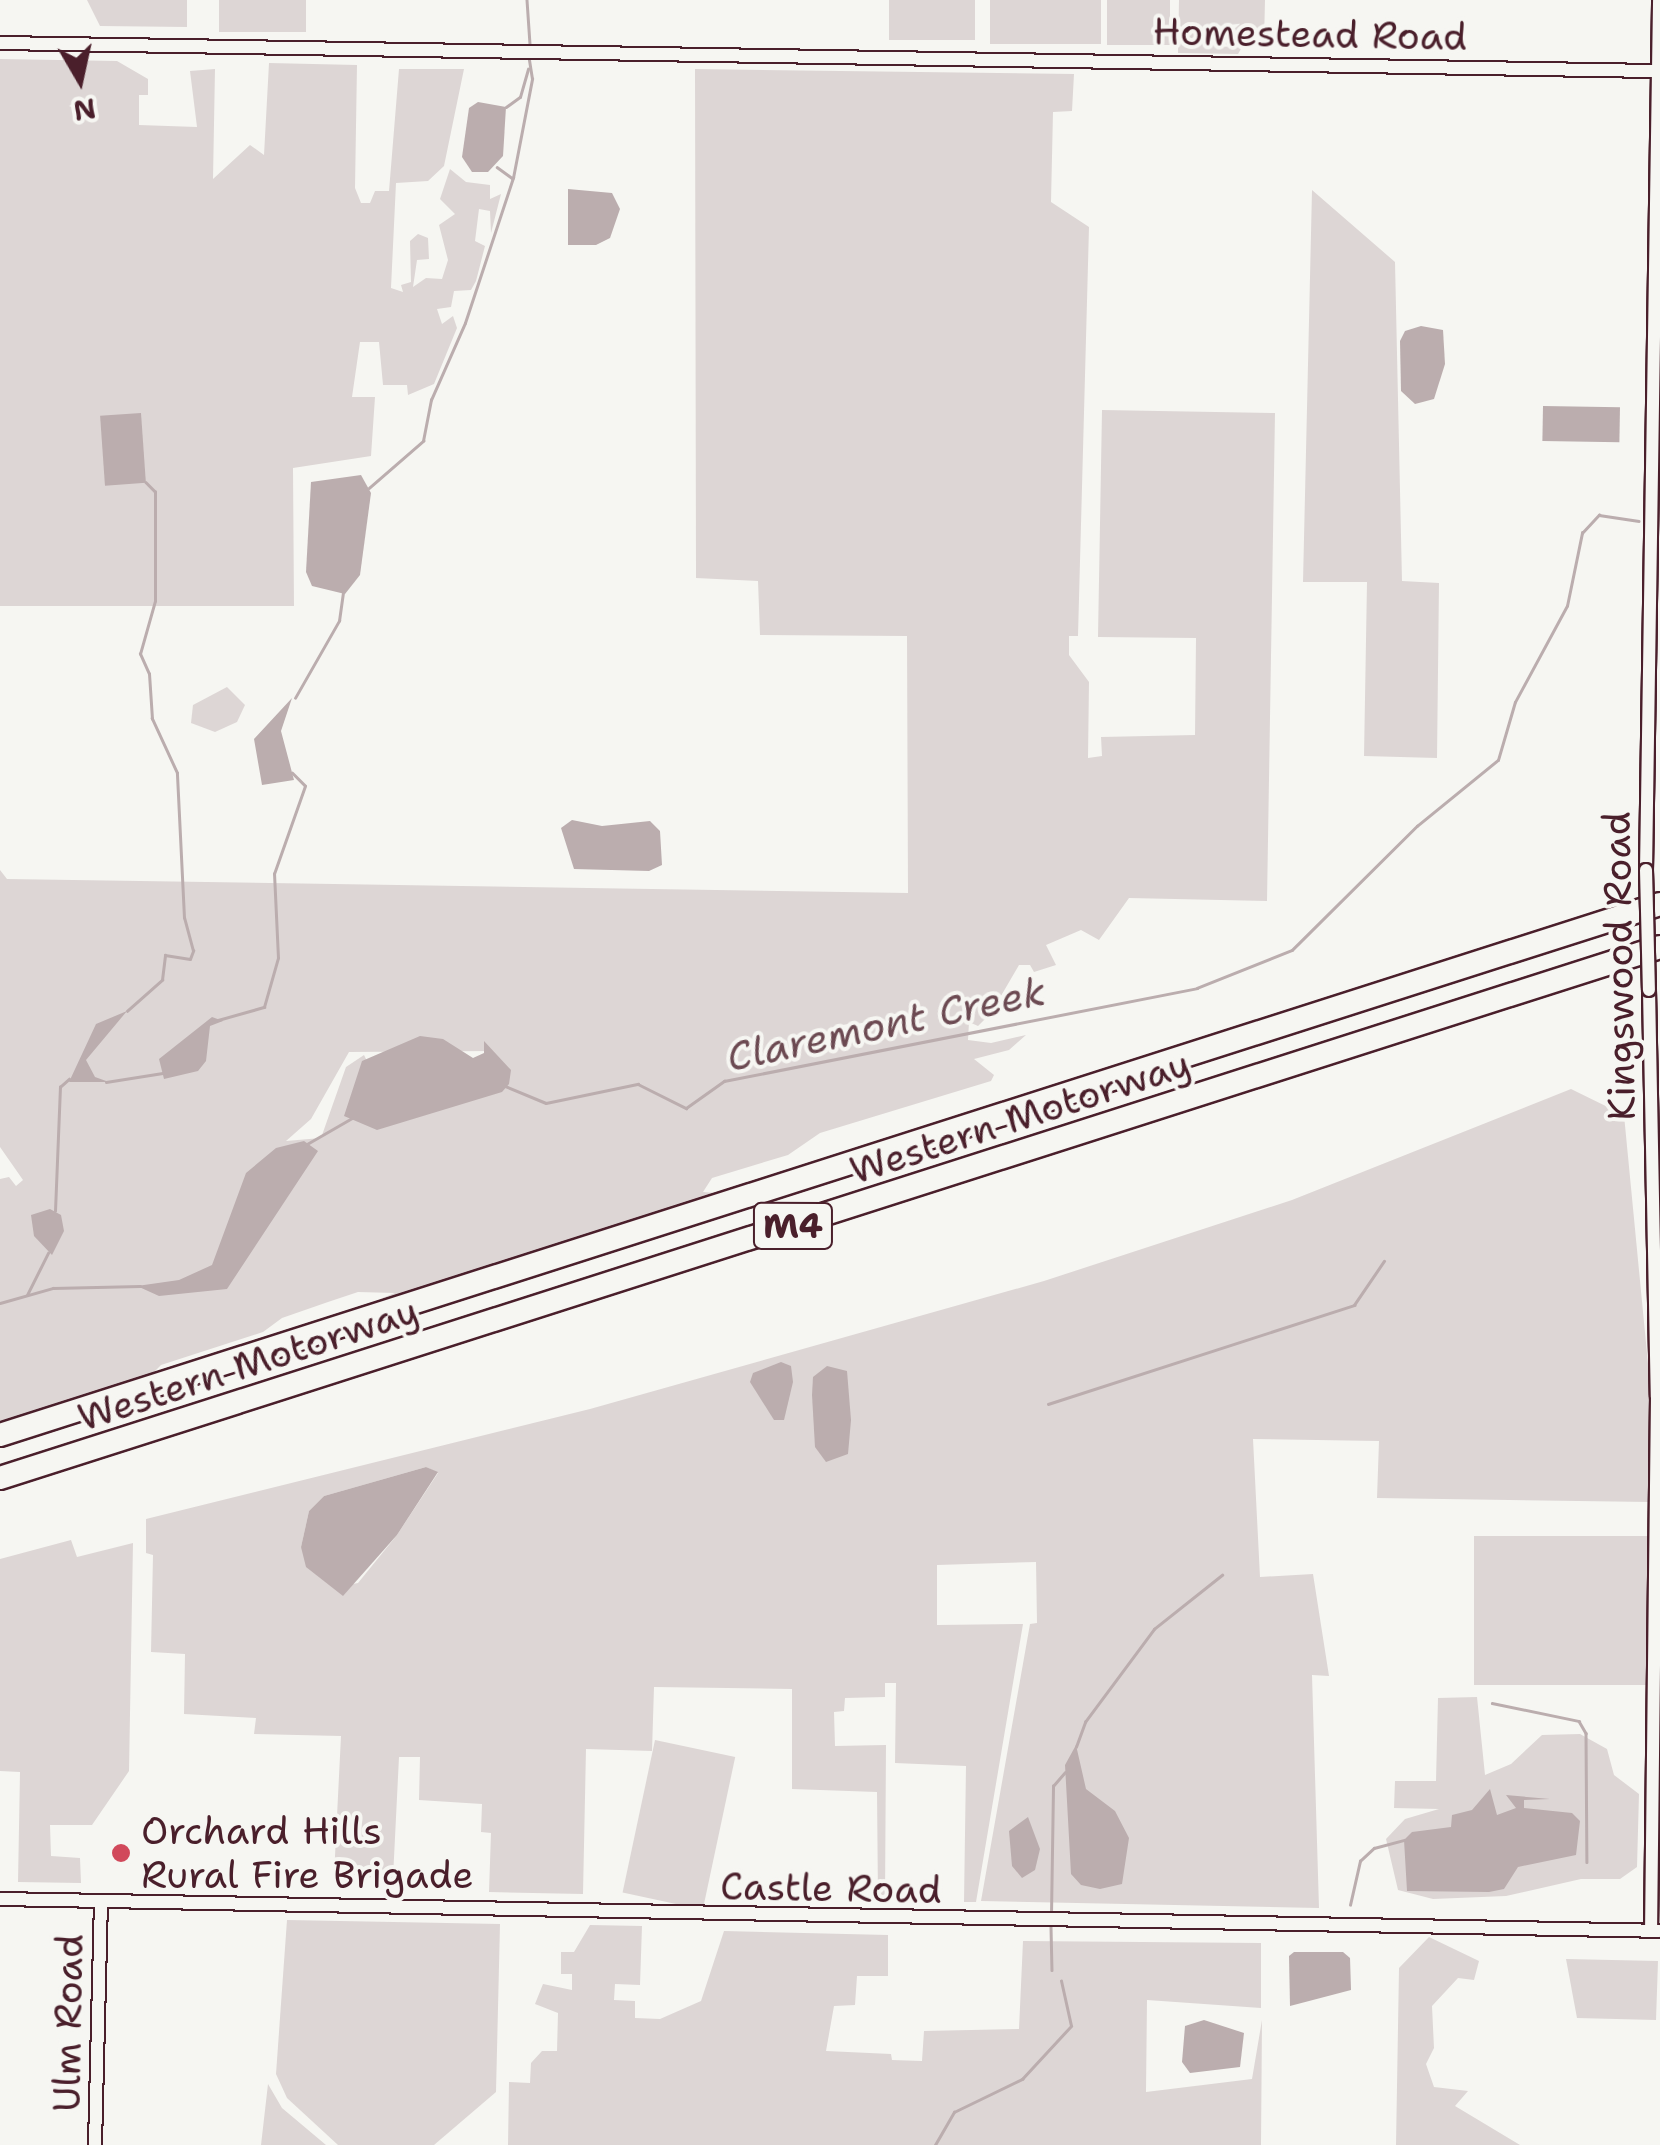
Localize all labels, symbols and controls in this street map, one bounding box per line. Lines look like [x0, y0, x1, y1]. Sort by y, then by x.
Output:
street label: Homestead Road [1152, 8, 1468, 60]
north arrow [30, 30, 130, 130]
text: N [71, 89, 99, 130]
street label: Kingswood Road [1594, 811, 1644, 1121]
water label: Claremont Creek [722, 967, 1050, 1081]
street label: Western Motorway [844, 1040, 1196, 1194]
road number: M4 [750, 1196, 836, 1256]
street label: Western Motorway [72, 1287, 424, 1441]
place label: Orchard Hills Rural Fire Brigade [141, 1808, 474, 1898]
marker: Orchard Hills Rural Fire Brigade [110, 1842, 132, 1864]
street label: Castle Road [720, 1863, 942, 1913]
street label: Ulm Road [44, 1934, 92, 2112]

